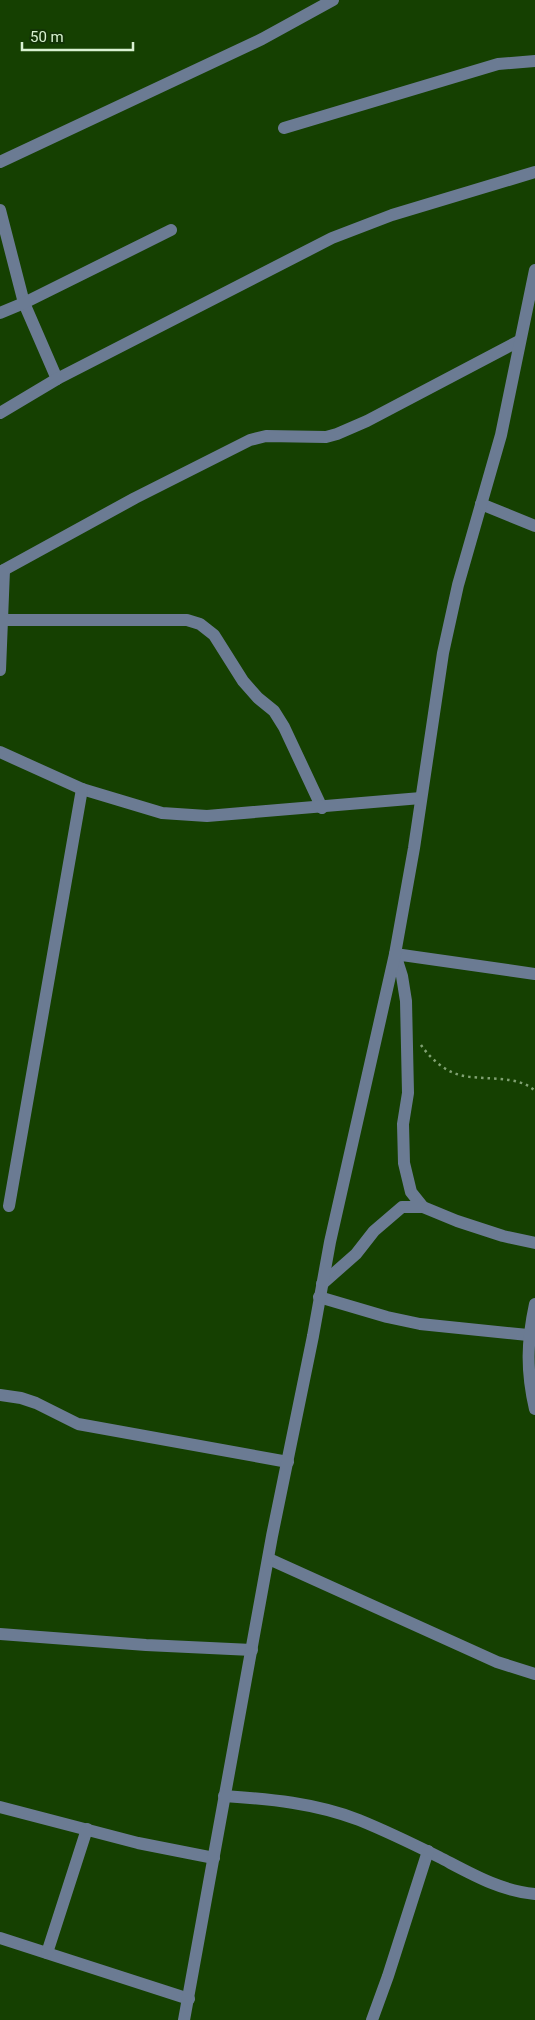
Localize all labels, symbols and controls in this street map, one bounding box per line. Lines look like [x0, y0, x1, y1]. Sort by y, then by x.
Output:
scale bar [22, 20, 134, 52]
text: 50 m [30, 28, 64, 46]

